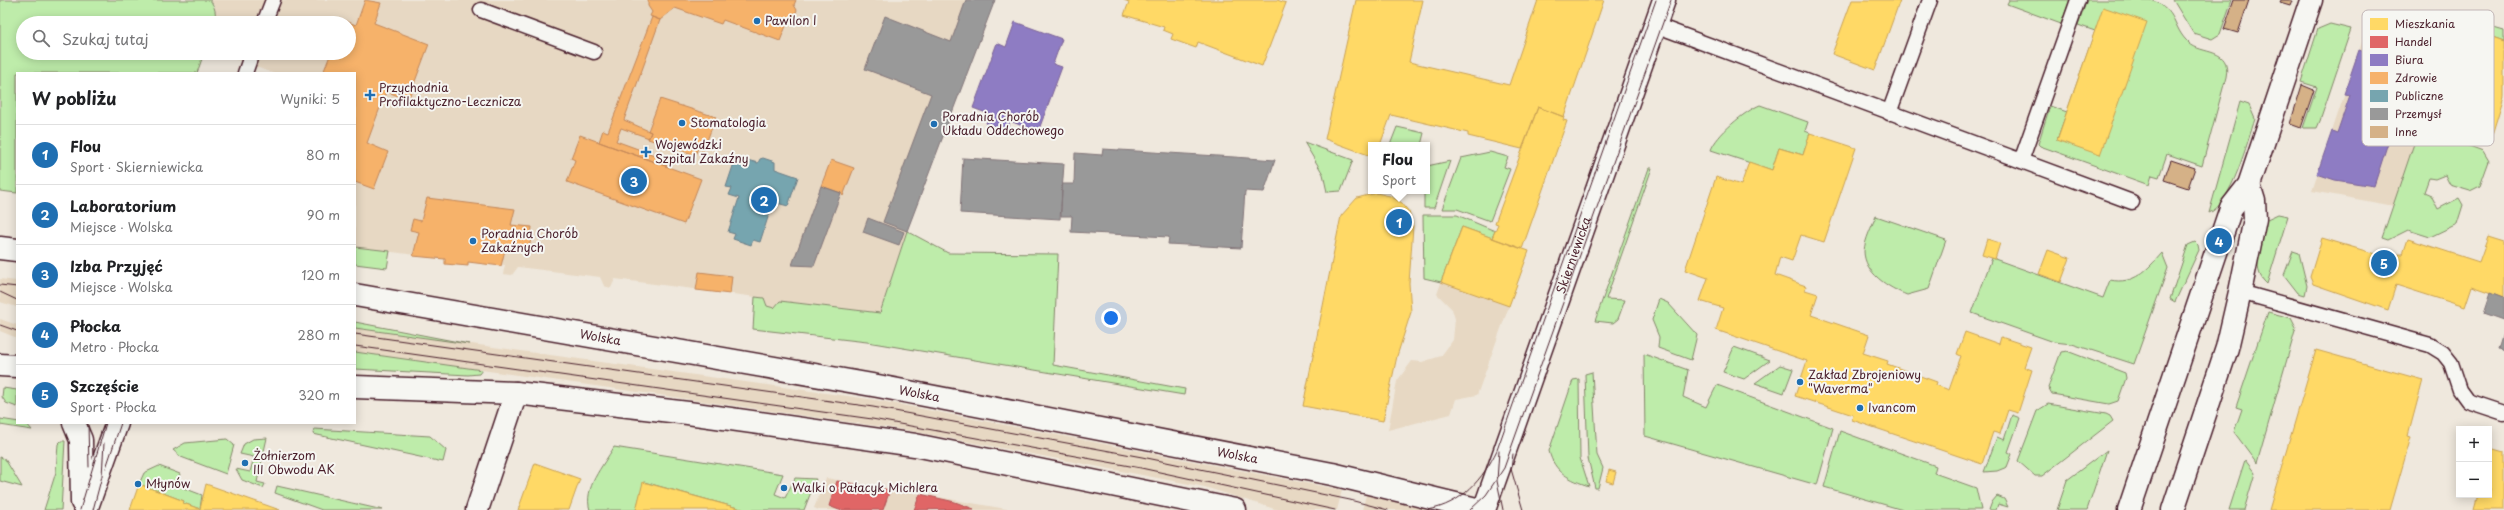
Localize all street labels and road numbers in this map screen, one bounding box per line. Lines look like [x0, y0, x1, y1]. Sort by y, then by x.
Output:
street label: Skierniewicka [1551, 213, 1595, 296]
street label: Wolska [579, 324, 623, 349]
street label: Wolska [898, 380, 942, 406]
street label: Wolska [1216, 442, 1260, 468]

